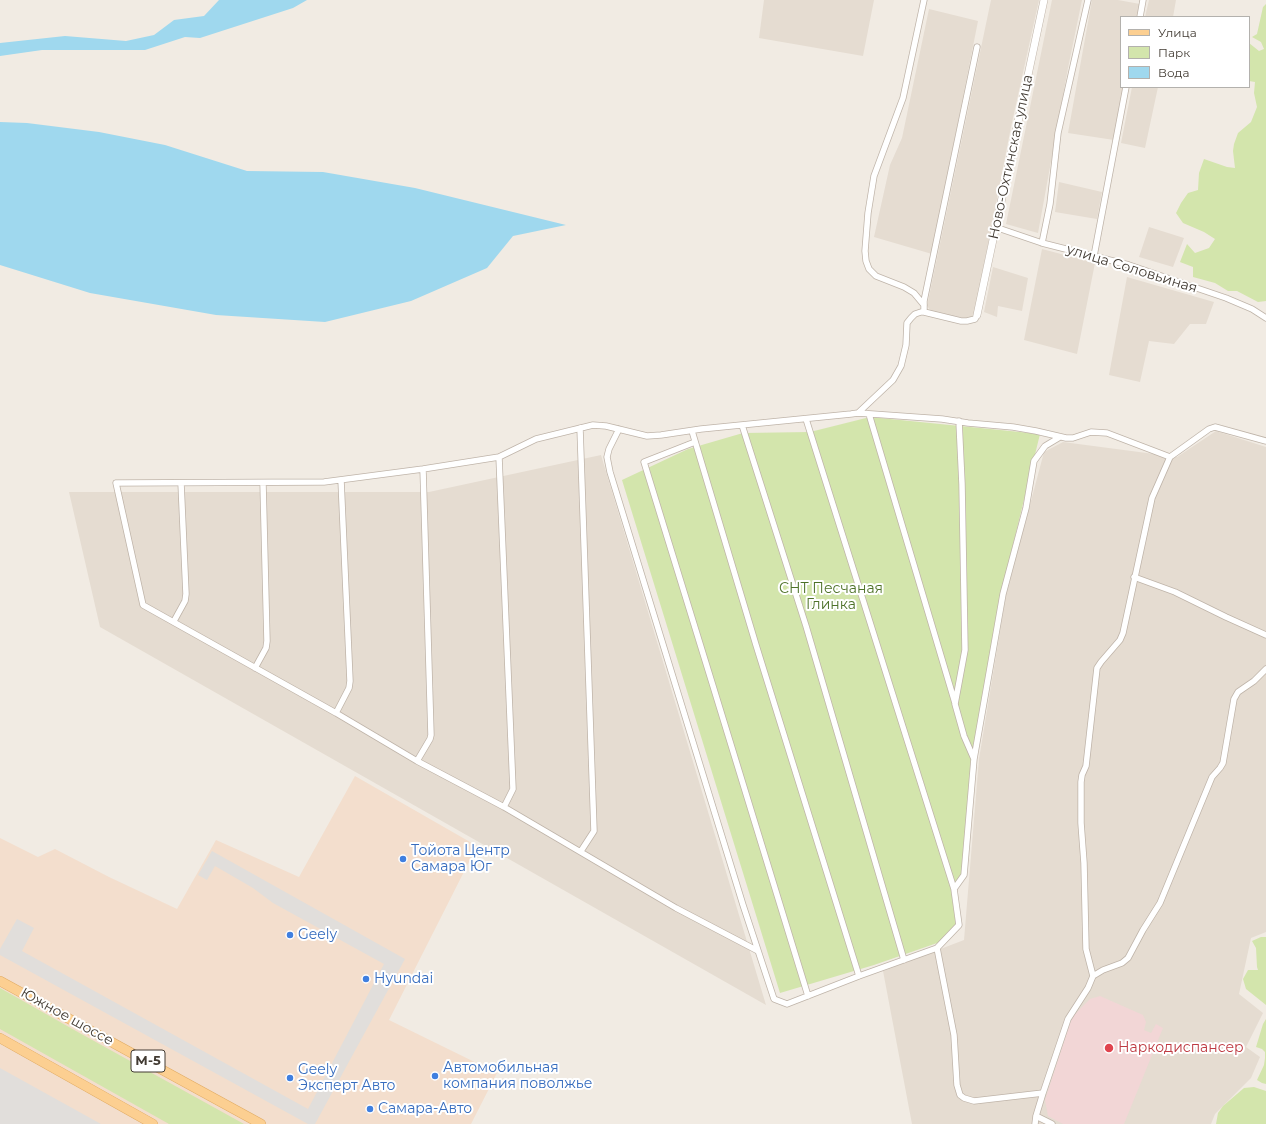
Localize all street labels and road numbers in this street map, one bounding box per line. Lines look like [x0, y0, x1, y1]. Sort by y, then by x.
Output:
street label: Ново-Охтинская улица [985, 73, 1037, 241]
street label: улица Соловьиная [1065, 241, 1199, 297]
street label: Южное шоссе [18, 985, 116, 1049]
road number: М-5 [131, 1050, 165, 1072]

